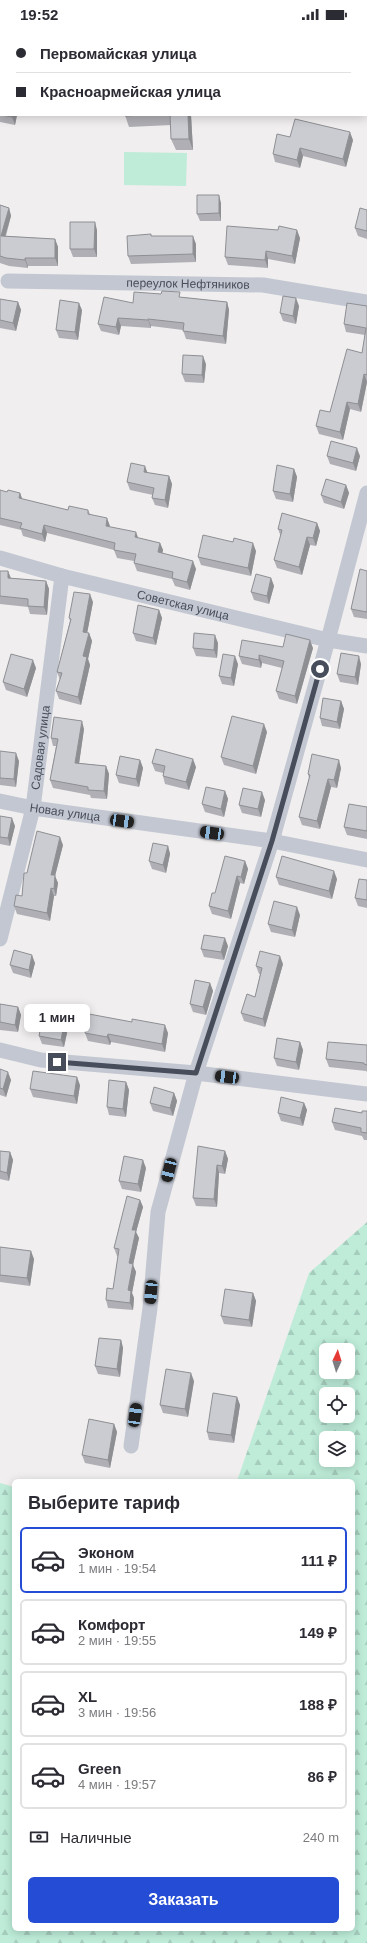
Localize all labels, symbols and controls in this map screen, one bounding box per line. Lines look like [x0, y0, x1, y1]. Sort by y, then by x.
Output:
text: 19:52 [20, 6, 58, 23]
text: Первомайская улица [40, 45, 197, 62]
text: Красноармейская улица [40, 83, 221, 100]
street label: переулок Нефтяников [126, 276, 250, 292]
street label: Советская улица [135, 587, 231, 623]
route start [311, 660, 329, 678]
street label: Садовая улица [28, 704, 53, 791]
street label: Новая улица [29, 801, 101, 824]
car [109, 813, 135, 829]
car [199, 825, 225, 841]
callout: 1 мин [24, 1004, 90, 1032]
text: 1 мин [39, 1010, 75, 1025]
route end [48, 1053, 66, 1071]
car [214, 1070, 240, 1084]
car [160, 1157, 178, 1183]
car [144, 1280, 158, 1304]
north arrow [319, 1343, 355, 1379]
map controls [319, 1343, 355, 1467]
button: locate [319, 1387, 355, 1423]
car [127, 1402, 143, 1428]
button: layers [319, 1431, 355, 1467]
text: Выберите тариф [28, 1493, 180, 1513]
icon: car [30, 1542, 66, 1578]
text: Эконом [78, 1544, 134, 1561]
text: 111 ₽ [301, 1552, 337, 1569]
text: 1 мин · 19:54 [78, 1561, 156, 1576]
icon: car [30, 1614, 66, 1650]
text: Комфорт [78, 1616, 145, 1633]
text: 149 ₽ [299, 1624, 337, 1641]
text: 2 мин · 19:55 [78, 1633, 156, 1648]
icon: car [30, 1686, 66, 1722]
text: XL [78, 1688, 97, 1705]
text: 188 ₽ [299, 1696, 337, 1713]
text: 3 мин · 19:56 [78, 1705, 156, 1720]
icon: car [30, 1758, 66, 1794]
text: Green [78, 1760, 121, 1777]
text: 86 ₽ [307, 1768, 337, 1785]
text: 4 мин · 19:57 [78, 1777, 156, 1792]
icon: cash [28, 1826, 50, 1848]
text: Наличные [60, 1829, 132, 1846]
text: 240 m [303, 1830, 339, 1845]
button: Заказать [28, 1877, 339, 1923]

